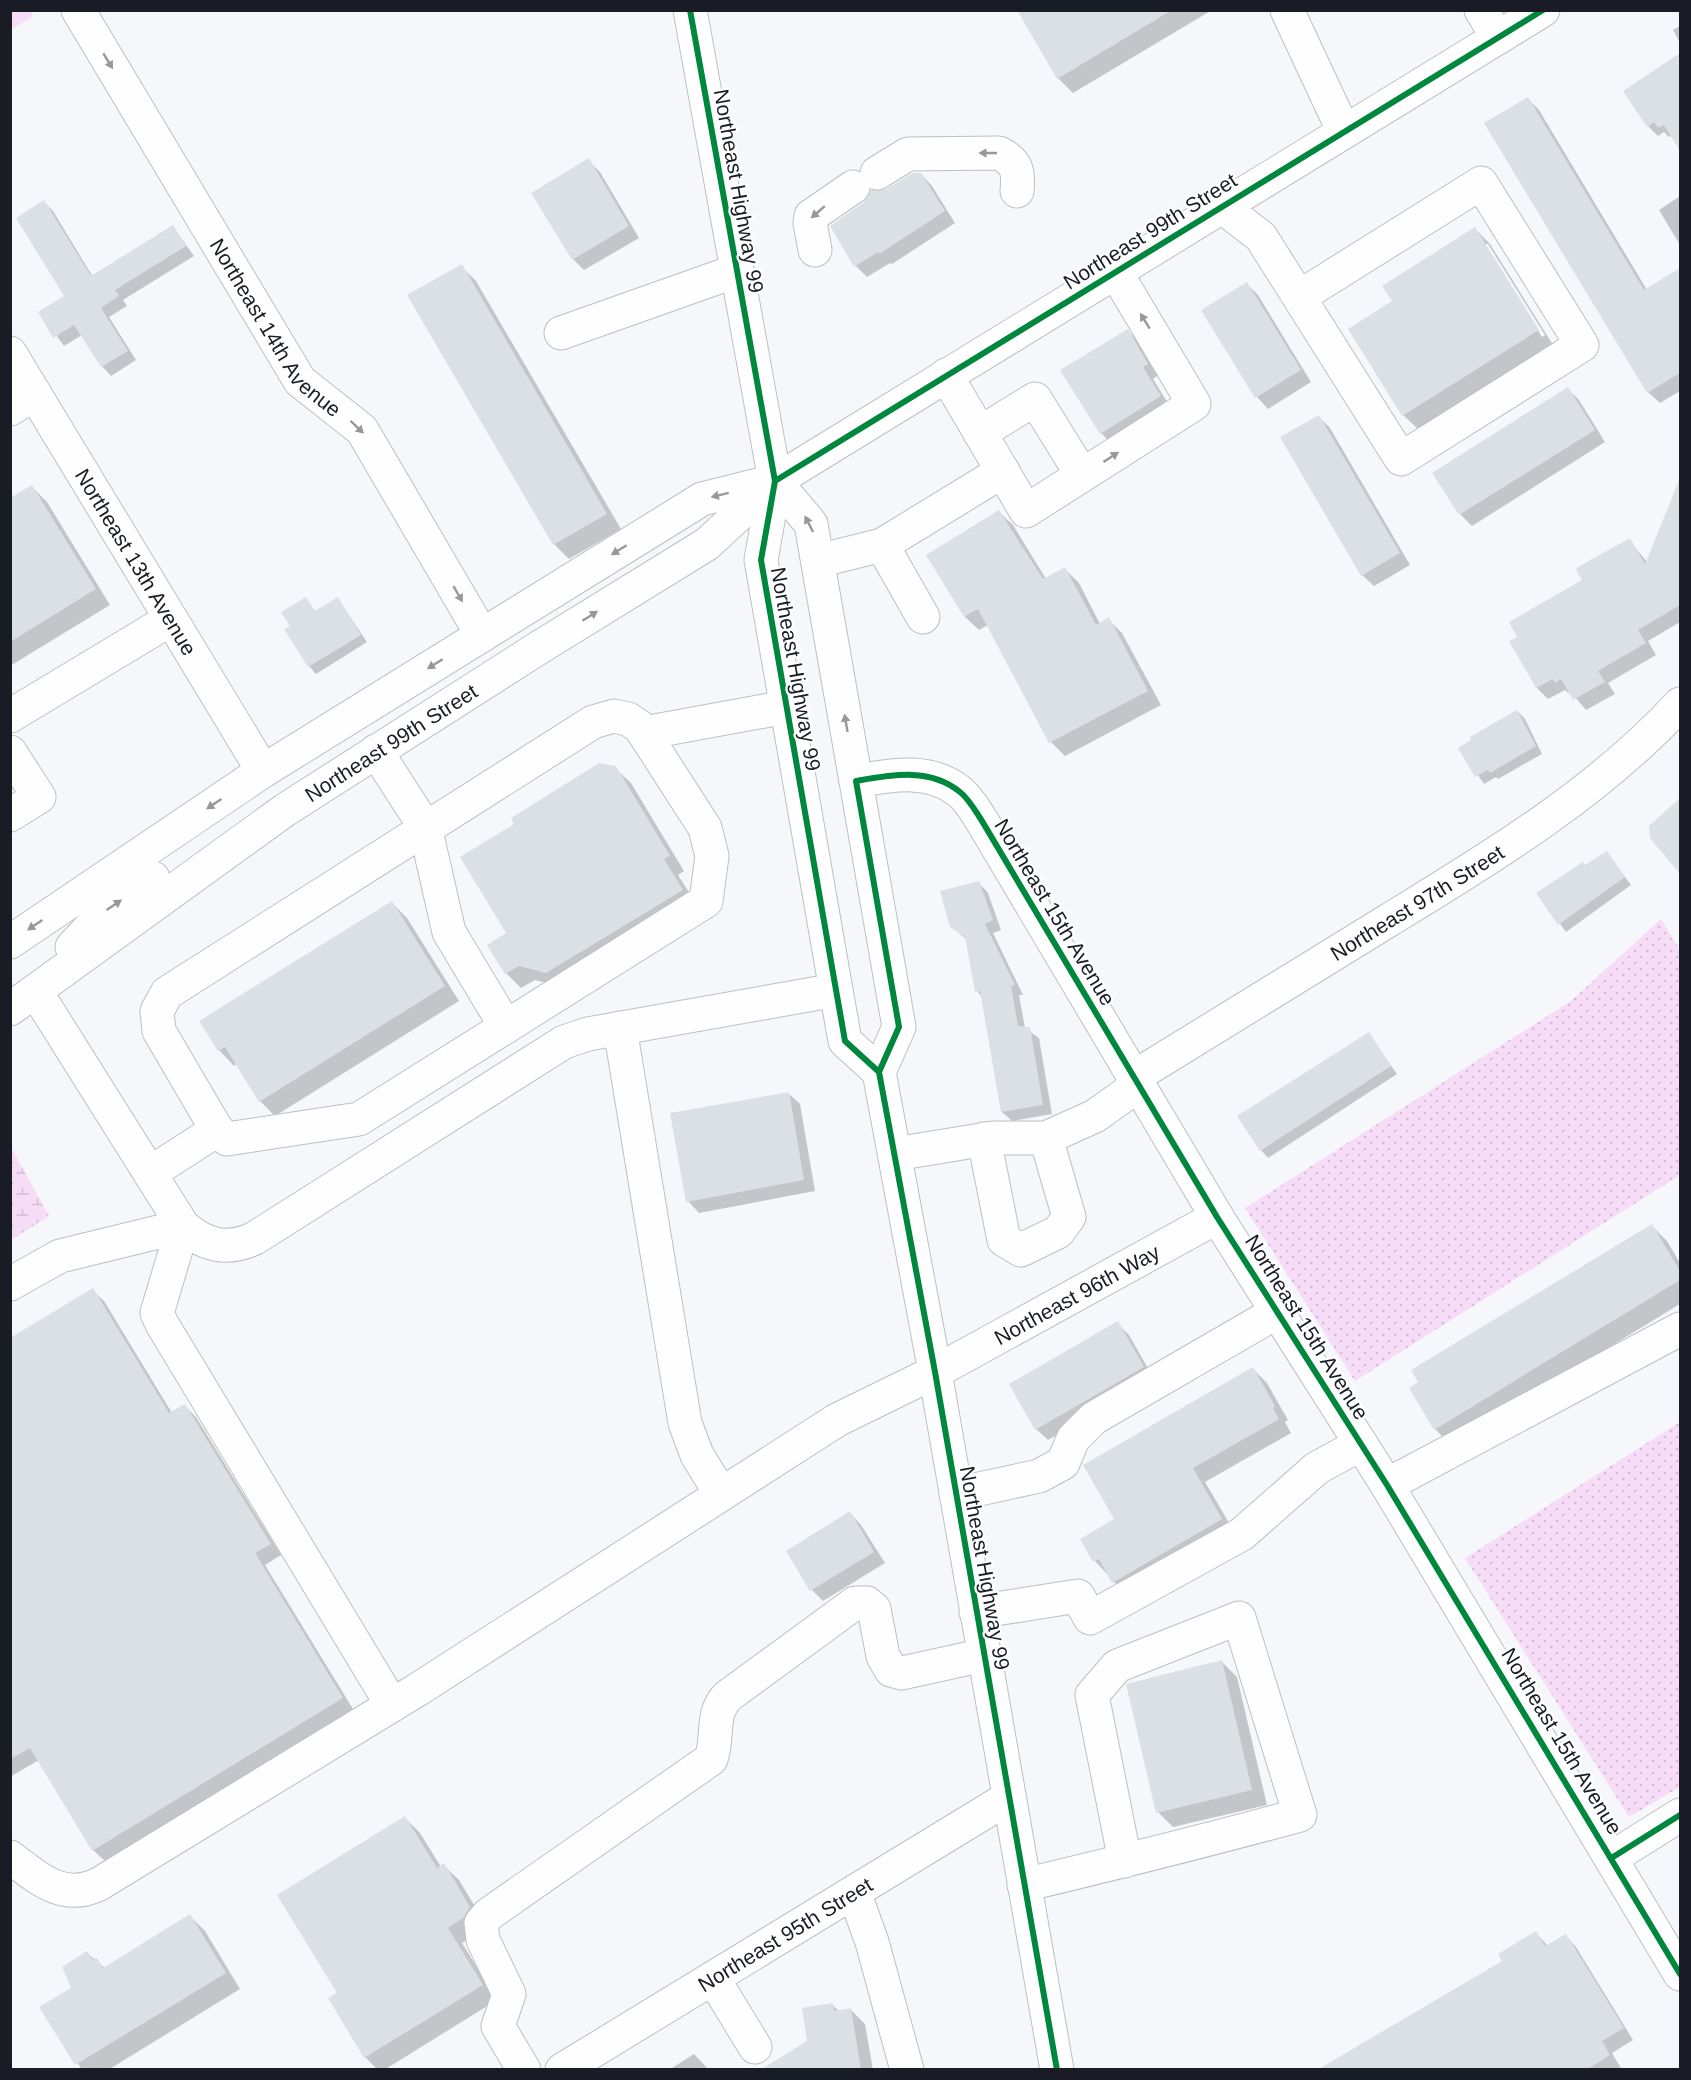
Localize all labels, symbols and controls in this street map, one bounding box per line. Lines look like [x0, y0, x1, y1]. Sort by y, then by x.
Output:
one-way arrow [103, 53, 114, 69]
street label: Northeast Highway 99 [710, 87, 768, 295]
one-way arrow [978, 148, 997, 158]
street label: Northeast 99th Street [1059, 168, 1241, 294]
one-way arrow [811, 205, 826, 218]
street label: Northeast 14th Avenue [206, 234, 346, 421]
one-way arrow [1139, 313, 1150, 329]
one-way arrow [350, 420, 364, 434]
one-way arrow [1102, 451, 1118, 463]
street label: Northeast 13th Avenue [71, 464, 201, 659]
one-way arrow [710, 490, 729, 500]
one-way arrow [804, 515, 814, 533]
one-way arrow [611, 545, 627, 556]
street label: Northeast Highway 99 [767, 565, 825, 773]
one-way arrow [452, 586, 463, 602]
one-way arrow [582, 611, 598, 622]
one-way arrow [427, 659, 444, 670]
street label: Northeast 99th Street [300, 679, 481, 806]
one-way arrow [841, 714, 850, 733]
one-way arrow [206, 798, 222, 809]
street label: Northeast 15th Avenue [990, 815, 1120, 1009]
street label: Northeast 97th Street [1326, 840, 1508, 965]
one-way arrow [106, 899, 122, 911]
one-way arrow [28, 919, 44, 931]
street label: Northeast 15th Avenue [1241, 1230, 1373, 1424]
street label: Northeast 96th Way [990, 1239, 1164, 1349]
street label: Northeast Highway 99 [956, 1464, 1014, 1672]
street label: Northeast 15th Avenue [1497, 1644, 1627, 1838]
street label: Northeast 95th Street [694, 1872, 876, 1996]

